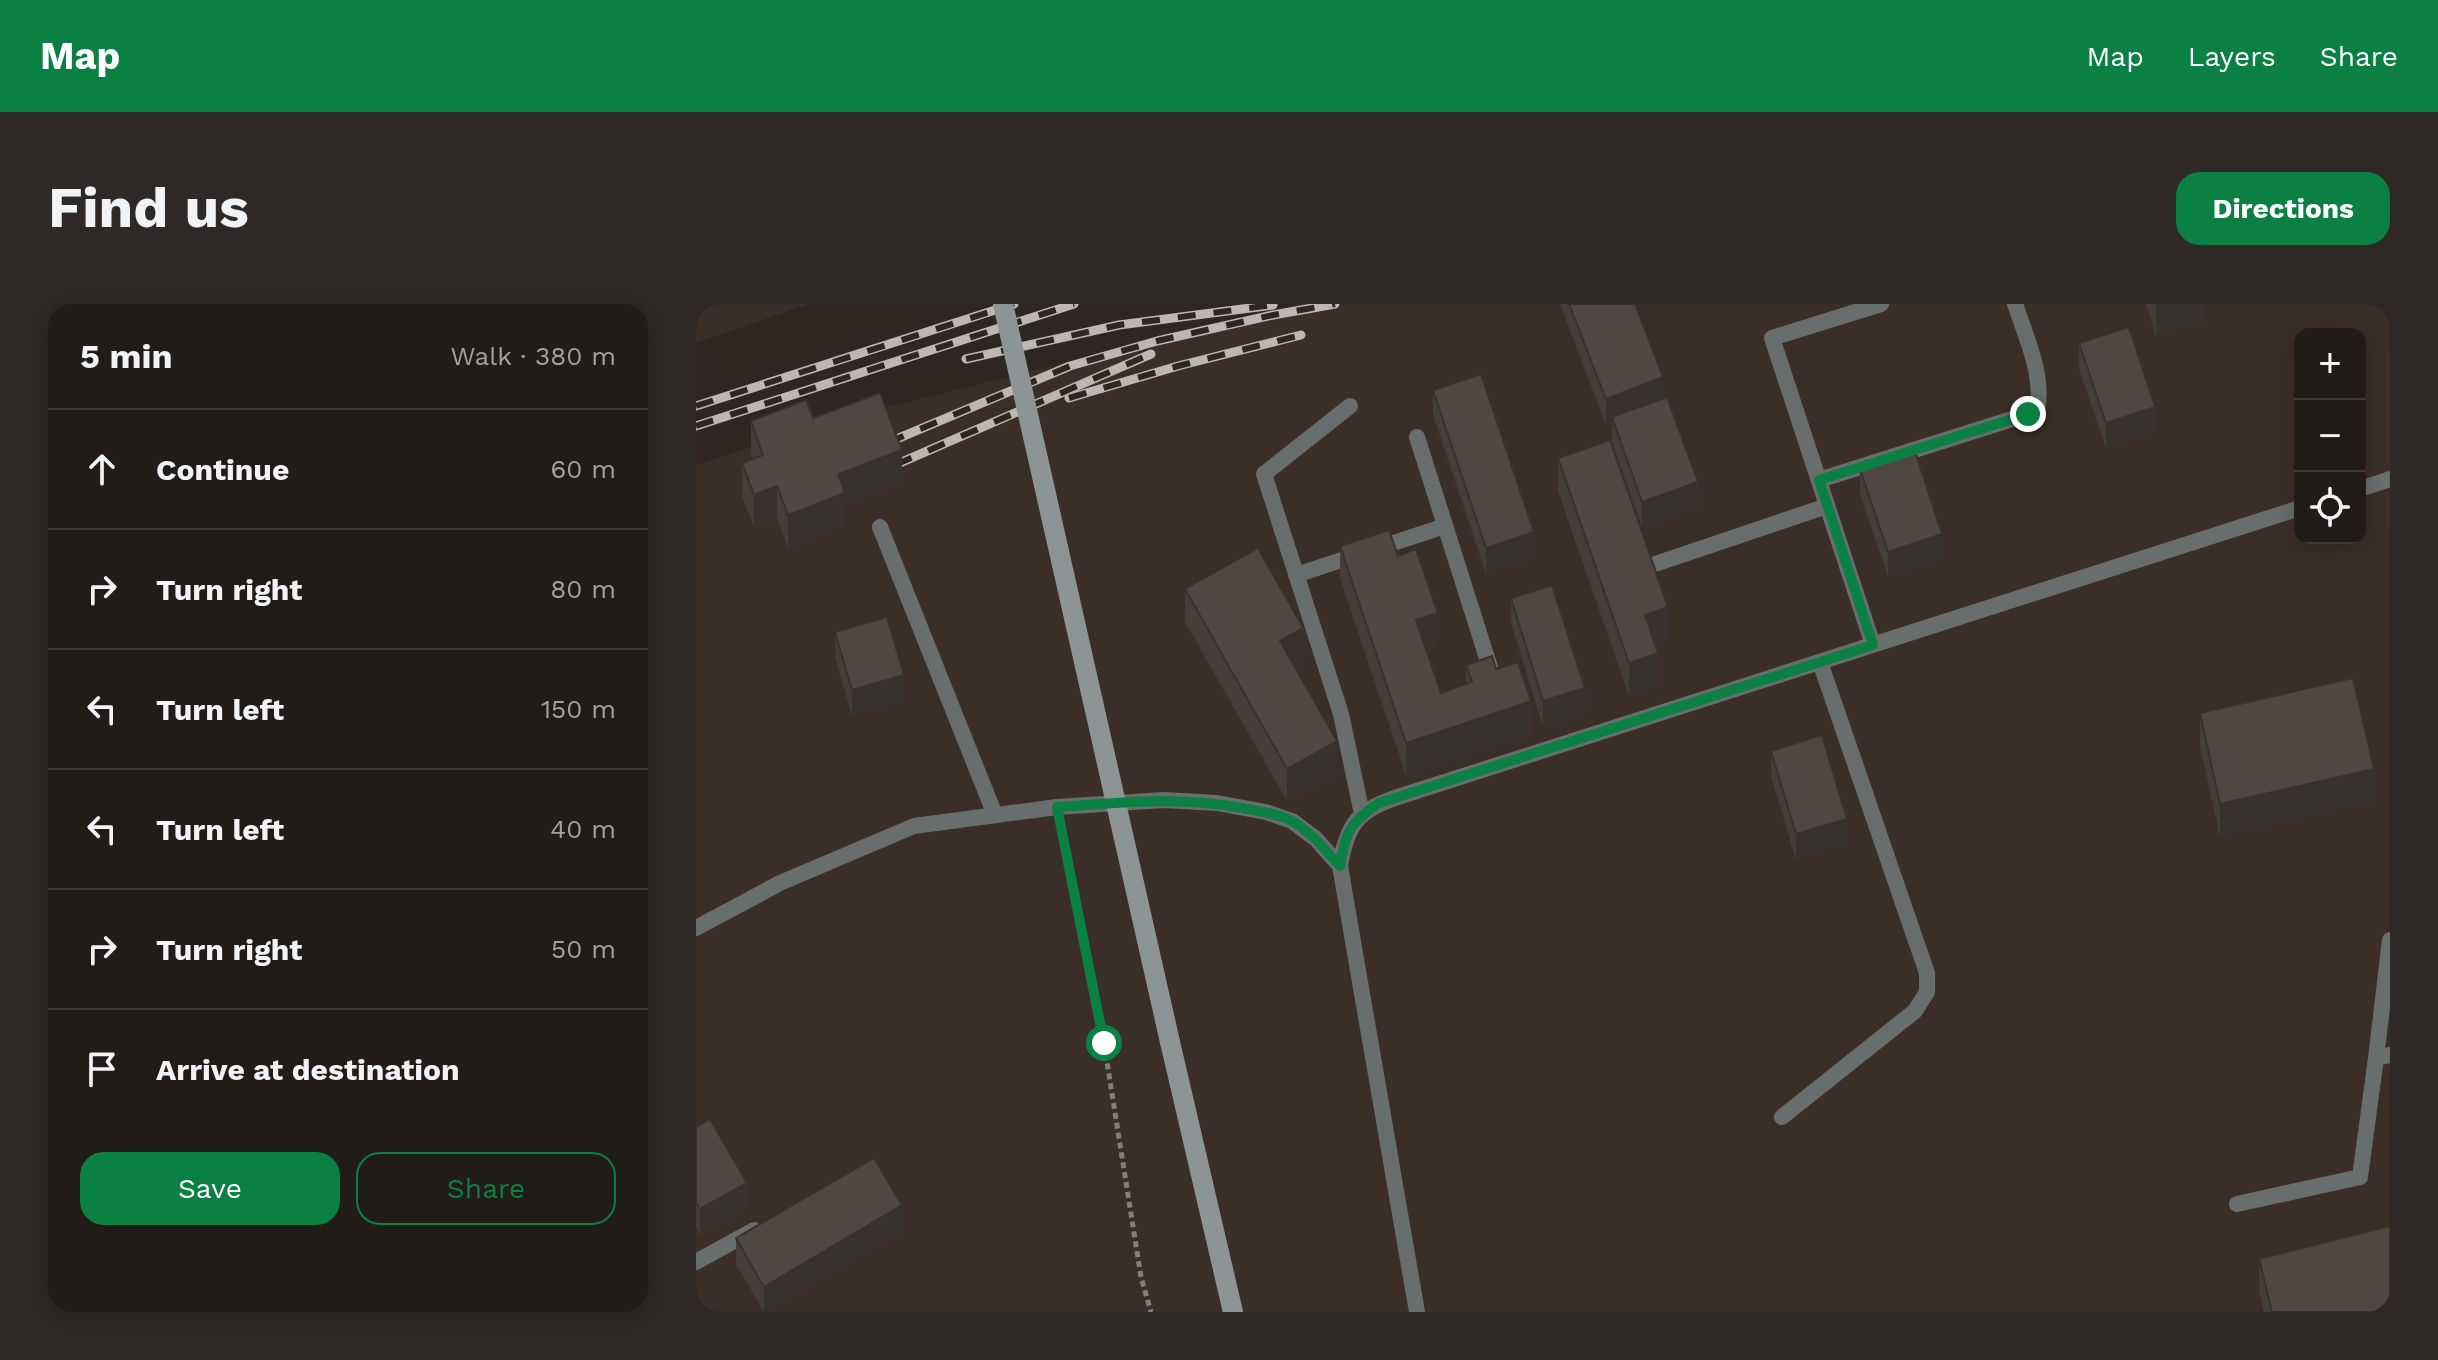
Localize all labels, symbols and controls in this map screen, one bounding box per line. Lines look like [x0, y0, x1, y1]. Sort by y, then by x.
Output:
text: Map [40, 34, 120, 78]
text: Map [2087, 40, 2144, 73]
text: Layers [2188, 40, 2276, 73]
text: Share [2320, 40, 2398, 73]
button: Directions [2176, 172, 2390, 245]
text: Find us [48, 175, 249, 241]
map controls [2294, 328, 2366, 544]
button: + [2294, 328, 2366, 400]
text: 5 min [80, 336, 173, 376]
text: Walk · 380 m [451, 341, 616, 371]
route end [2010, 396, 2046, 432]
button: − [2294, 400, 2366, 472]
icon: ahead [80, 447, 124, 491]
text: Continue [156, 452, 289, 487]
text: 60 m [550, 454, 616, 484]
button: locate [2294, 472, 2366, 544]
icon: right [80, 567, 124, 611]
text: Turn right [156, 572, 302, 607]
text: 80 m [550, 574, 616, 604]
icon: left [80, 687, 124, 731]
text: Turn left [156, 692, 284, 727]
text: 150 m [541, 694, 616, 724]
icon: left [80, 807, 124, 851]
text: Turn left [156, 812, 284, 847]
text: 40 m [550, 814, 616, 844]
icon: right [80, 927, 124, 971]
text: Turn right [156, 932, 302, 967]
text: 50 m [551, 934, 616, 964]
route start [1086, 1025, 1122, 1061]
icon: arrive [80, 1047, 124, 1091]
text: Arrive at destination [156, 1052, 460, 1087]
button: Save [80, 1152, 340, 1225]
button: Share [356, 1152, 616, 1225]

